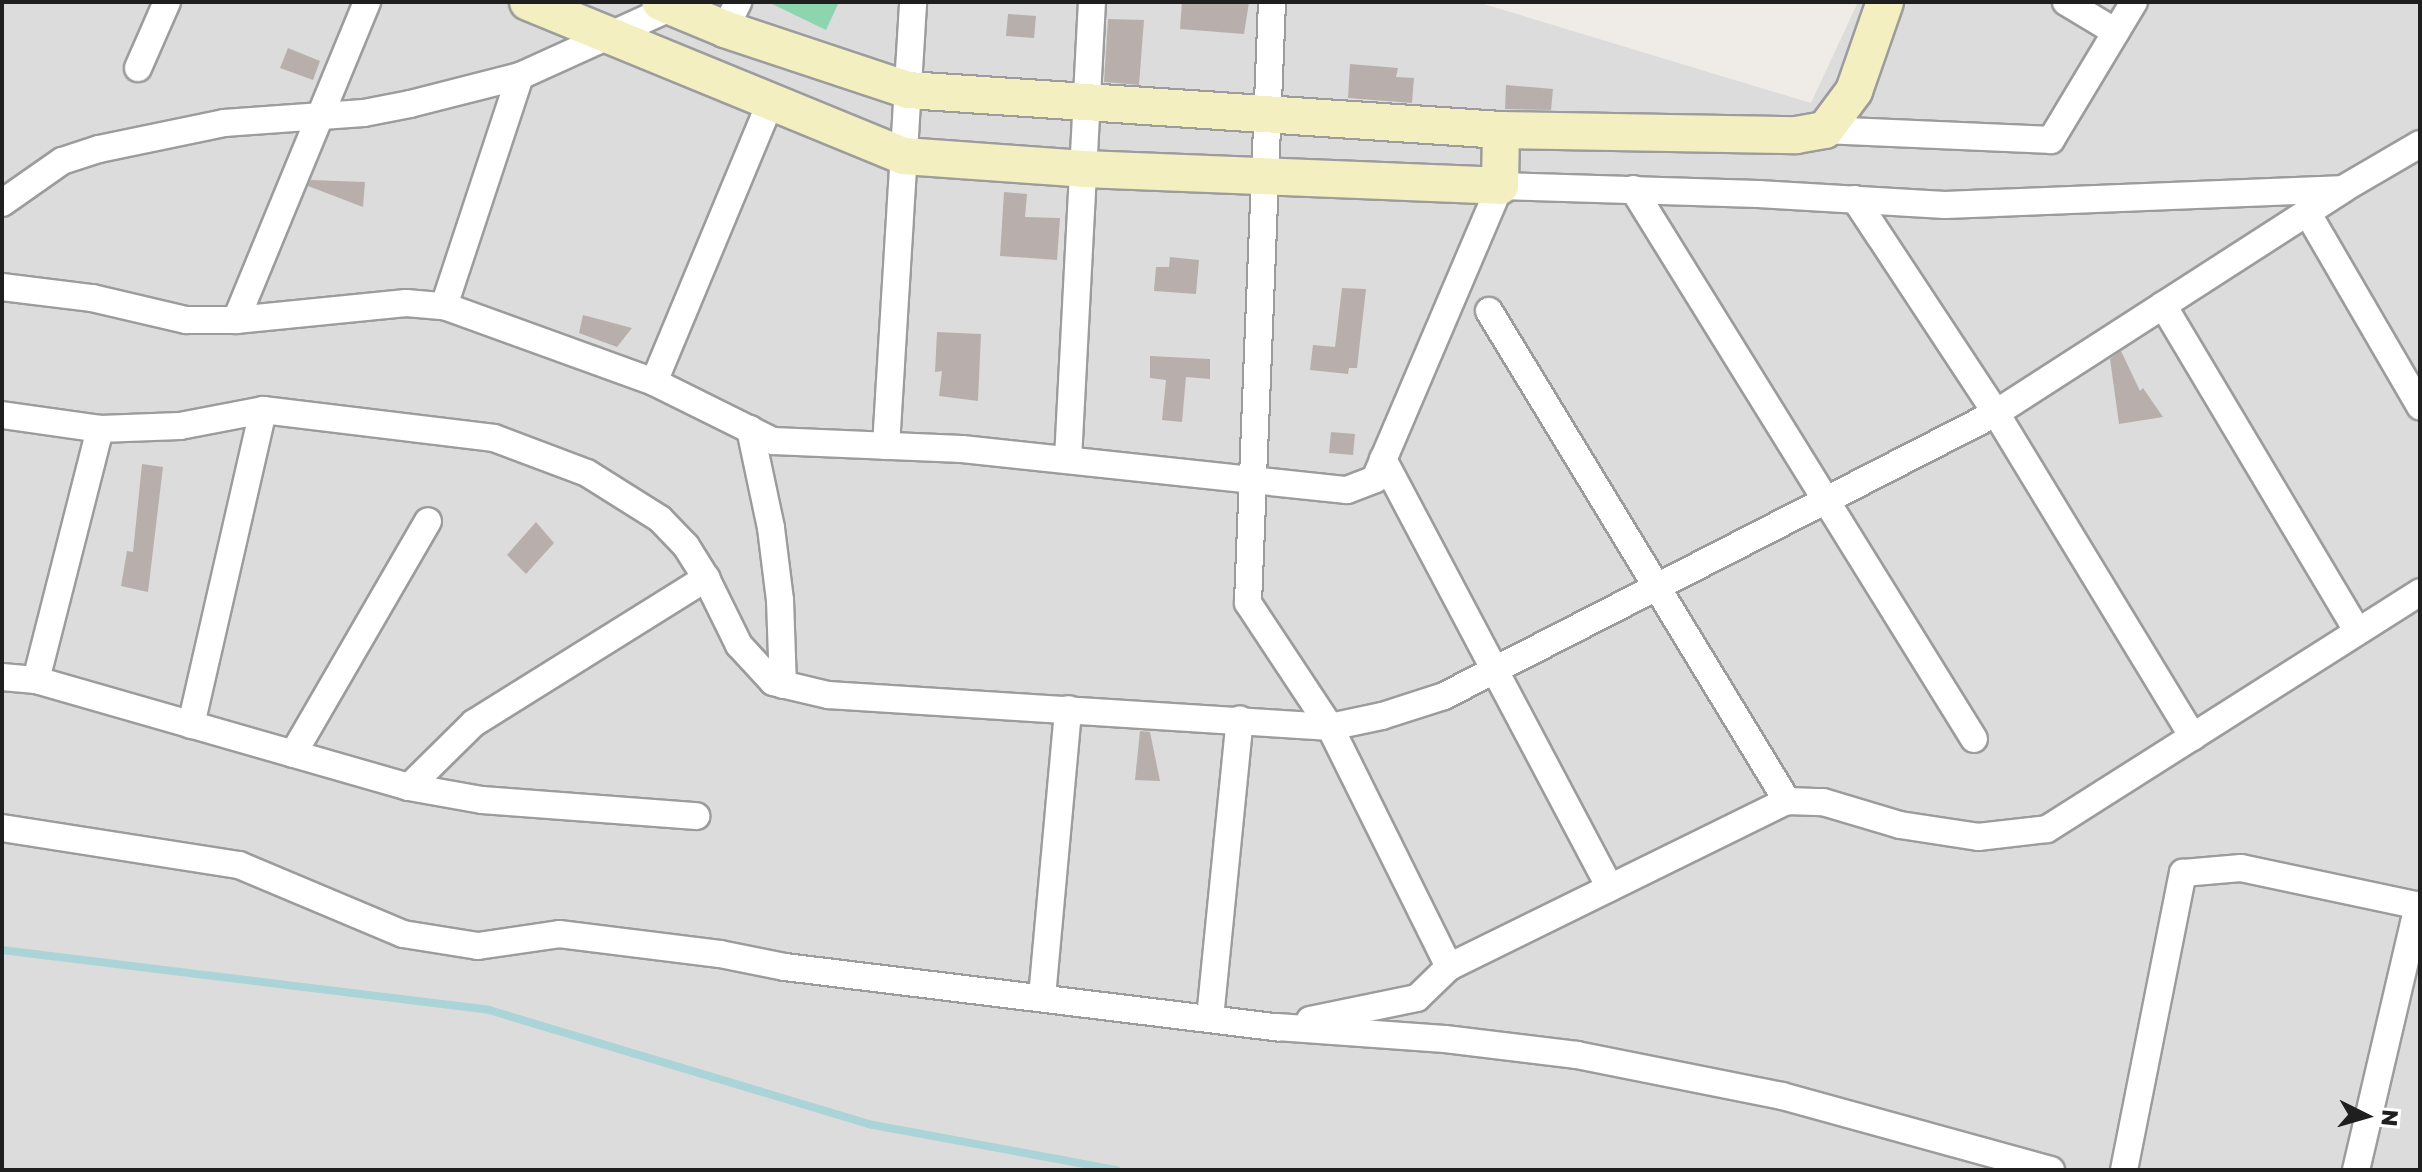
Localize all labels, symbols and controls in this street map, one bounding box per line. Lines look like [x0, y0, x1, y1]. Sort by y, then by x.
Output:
north arrow [2326, 1076, 2406, 1156]
text: N [2376, 1109, 2405, 1128]

